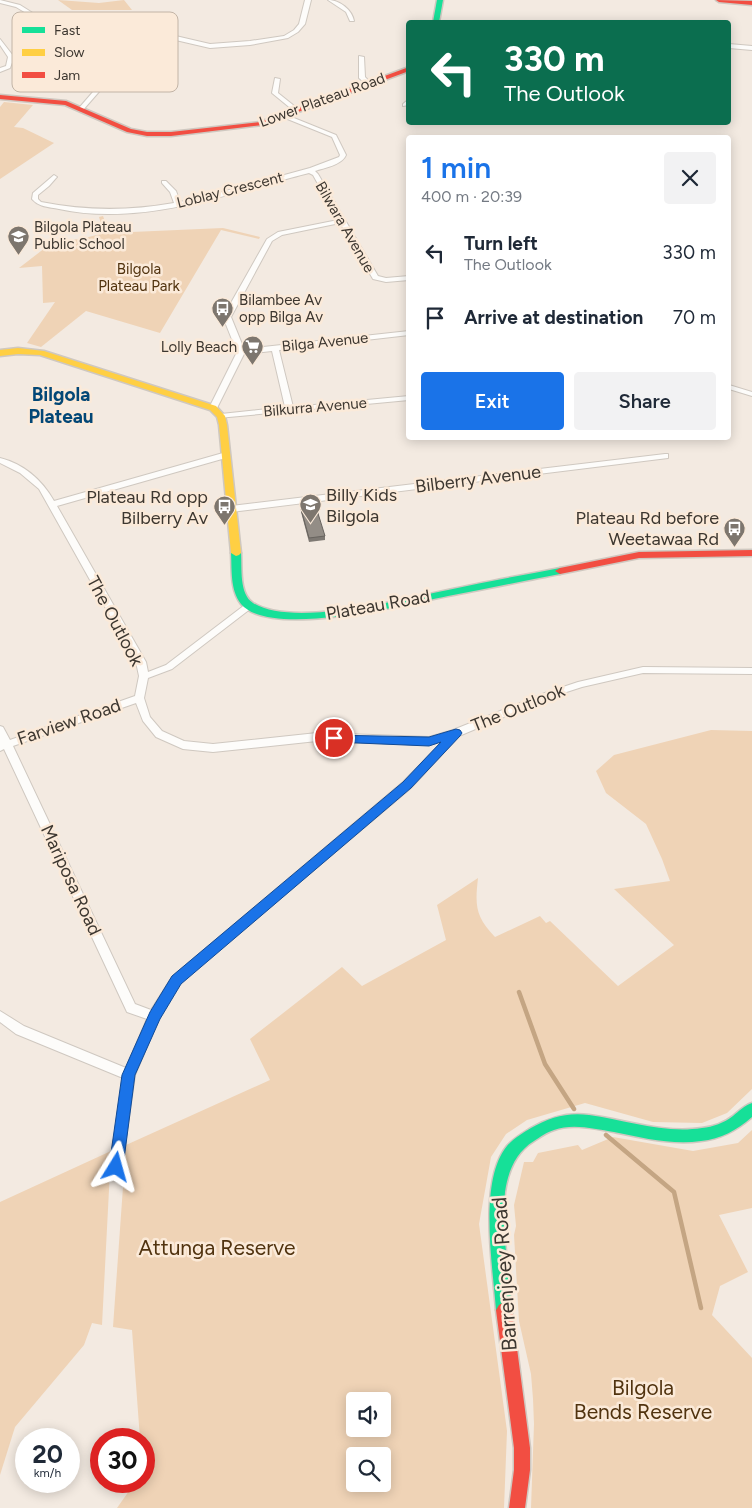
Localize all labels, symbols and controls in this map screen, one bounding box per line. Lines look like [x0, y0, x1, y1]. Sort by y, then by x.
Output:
legend [12, 12, 178, 92]
text: Fast [54, 22, 80, 39]
text: 330 m [504, 38, 604, 80]
icon: left [421, 40, 486, 105]
text: Slow [54, 44, 85, 61]
text: Jam [54, 67, 80, 84]
street label: Lower Plateau Road [257, 69, 387, 131]
text: The Outlook [504, 80, 625, 107]
text: 1 min [421, 149, 491, 186]
button: close [664, 152, 716, 204]
street label: Loblay Crescent [175, 168, 285, 212]
street label: Bilwara Avenue [312, 178, 378, 276]
text: 400 m · 20:39 [421, 187, 522, 206]
place label: Bilgola Plateau Public School [34, 218, 132, 253]
school or university icon: Bilgola Plateau Public School [6, 224, 30, 255]
text: Turn left [464, 232, 538, 255]
icon: left [421, 239, 449, 267]
text: 330 m [662, 241, 716, 264]
text: The Outlook [464, 255, 552, 274]
park label: Bilgola Plateau Park [98, 260, 181, 295]
place label: Bilambee Av opp Bilga Av [239, 291, 323, 326]
bus stop icon: Bilambee Av opp Bilga Av [211, 297, 235, 328]
icon: arrive [421, 304, 449, 332]
text: Arrive at destination [464, 306, 643, 329]
text: 70 m [673, 306, 716, 329]
street label: Bilga Avenue [281, 329, 369, 355]
supermarket icon: Lolly Beach [241, 335, 265, 366]
place label: Lolly Beach [161, 338, 237, 356]
button: Exit [421, 372, 564, 430]
button: Share [574, 372, 716, 430]
district label: Bilgola Plateau [28, 383, 94, 428]
street label: Bilkurra Avenue [263, 394, 367, 420]
street label: Bilberry Avenue [414, 460, 542, 498]
place label: Billy Kids Bilgola [326, 484, 397, 527]
place label: Plateau Rd opp Bilberry Av [86, 486, 209, 529]
school or university icon: Billy Kids Bilgola [298, 493, 322, 524]
bus stop icon: Plateau Rd opp Bilberry Av [212, 495, 236, 526]
place label: Plateau Rd before Weetawaa Rd [576, 507, 719, 550]
bus stop icon: Plateau Rd before Weetawaa Rd [723, 516, 747, 547]
street label: The Outlook [82, 572, 148, 670]
street label: Plateau Road [324, 585, 432, 625]
street label: The Outlook [468, 679, 568, 737]
street label: Farview Road [14, 694, 124, 750]
pin [313, 717, 355, 759]
icon: arrive [320, 724, 348, 752]
street label: Mariposa Road [36, 821, 106, 939]
position arrow [89, 1140, 141, 1192]
street label: Barrenjoey Road [486, 1196, 522, 1352]
park label: Attunga Reserve [139, 1235, 295, 1260]
park label: Bilgola Bends Reserve [574, 1375, 712, 1424]
map controls [346, 1392, 391, 1492]
button: sound [346, 1392, 391, 1437]
speed limit sign: 30 [90, 1428, 155, 1493]
text: 20 [32, 1439, 63, 1469]
button: search [346, 1447, 391, 1492]
text: km/h [34, 1466, 61, 1480]

